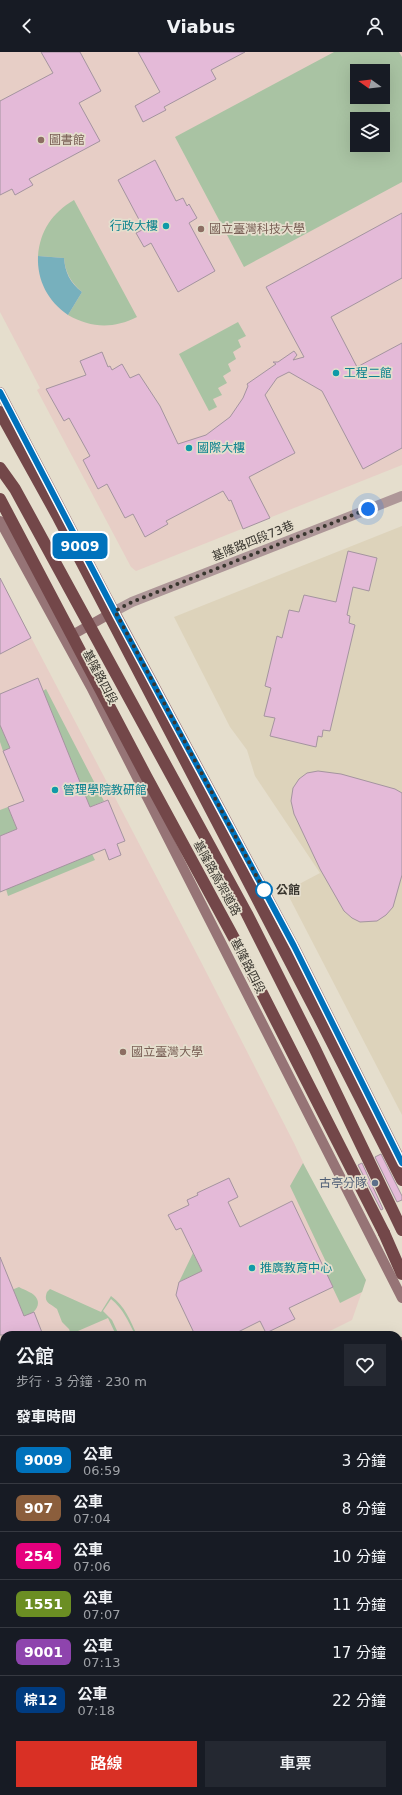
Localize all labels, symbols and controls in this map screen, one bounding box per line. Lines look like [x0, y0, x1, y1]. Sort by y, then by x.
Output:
icon: back [16, 15, 38, 37]
icon: person [364, 15, 386, 37]
text: Viabus [167, 16, 235, 37]
north arrow [350, 64, 390, 104]
map controls [350, 64, 390, 152]
button: layers [350, 112, 390, 152]
place label: 圖書館 [49, 133, 85, 147]
marker: 圖書館 [36, 135, 46, 145]
place label: 行政大樓 [110, 219, 158, 233]
marker: 行政大樓 [161, 221, 171, 231]
place label: 國立臺灣科技大學 [209, 222, 305, 236]
marker: 國立臺灣科技大學 [196, 224, 206, 234]
place label: 工程二館 [344, 366, 392, 380]
marker: 工程二館 [331, 368, 341, 378]
place label: 國際大樓 [197, 441, 245, 455]
marker: 國際大樓 [184, 443, 194, 453]
your location [358, 499, 378, 519]
street label: 基隆路四段73巷 [210, 518, 296, 564]
line badge: 9009 [52, 533, 108, 559]
text: 9009 [61, 538, 99, 554]
street label: 基隆路四段 [80, 647, 120, 707]
place label: 管理學院教研館 [63, 783, 147, 797]
marker: 管理學院教研館 [50, 785, 60, 795]
street label: 基隆路高架道路 [191, 838, 243, 918]
marker: 公館 [255, 881, 273, 899]
place label: 公館 [276, 883, 300, 897]
street label: 基隆路四段 [228, 936, 268, 996]
place label: 國立臺灣大學 [131, 1045, 203, 1059]
marker: 國立臺灣大學 [118, 1047, 128, 1057]
place label: 古亭分隊 [319, 1176, 367, 1190]
marker: 古亭分隊 [370, 1178, 380, 1188]
place label: 推廣教育中心 [260, 1261, 332, 1275]
marker: 推廣教育中心 [247, 1263, 257, 1273]
button: heart [344, 1344, 386, 1386]
text: 公館 [16, 1345, 54, 1367]
text: 步行 · 3 分鐘 · 230 m [16, 1374, 147, 1389]
text: 發車時間 [16, 1408, 76, 1426]
text: 公車 [83, 1445, 113, 1463]
text: 9009 [24, 1452, 63, 1468]
text: 3 分鐘 [342, 1452, 386, 1470]
text: 06:59 [83, 1463, 120, 1478]
text: 公車 [73, 1493, 103, 1511]
text: 907 [24, 1500, 53, 1516]
text: 8 分鐘 [342, 1500, 386, 1518]
text: 07:04 [73, 1511, 111, 1526]
text: 公車 [73, 1541, 103, 1559]
text: 254 [24, 1548, 53, 1564]
text: 10 分鐘 [332, 1548, 386, 1566]
text: 07:06 [73, 1559, 111, 1574]
text: 公車 [83, 1589, 113, 1607]
text: 1551 [24, 1596, 63, 1612]
text: 11 分鐘 [332, 1596, 386, 1614]
text: 07:07 [83, 1607, 120, 1622]
text: 公車 [83, 1637, 113, 1655]
text: 9001 [24, 1644, 63, 1660]
text: 17 分鐘 [332, 1644, 386, 1662]
text: 07:13 [83, 1655, 120, 1670]
text: 公車 [77, 1685, 108, 1703]
text: 棕12 [24, 1692, 57, 1708]
text: 22 分鐘 [332, 1692, 386, 1710]
text: 07:18 [77, 1703, 115, 1718]
button: 路線 [16, 1741, 197, 1787]
button: 車票 [205, 1741, 386, 1787]

